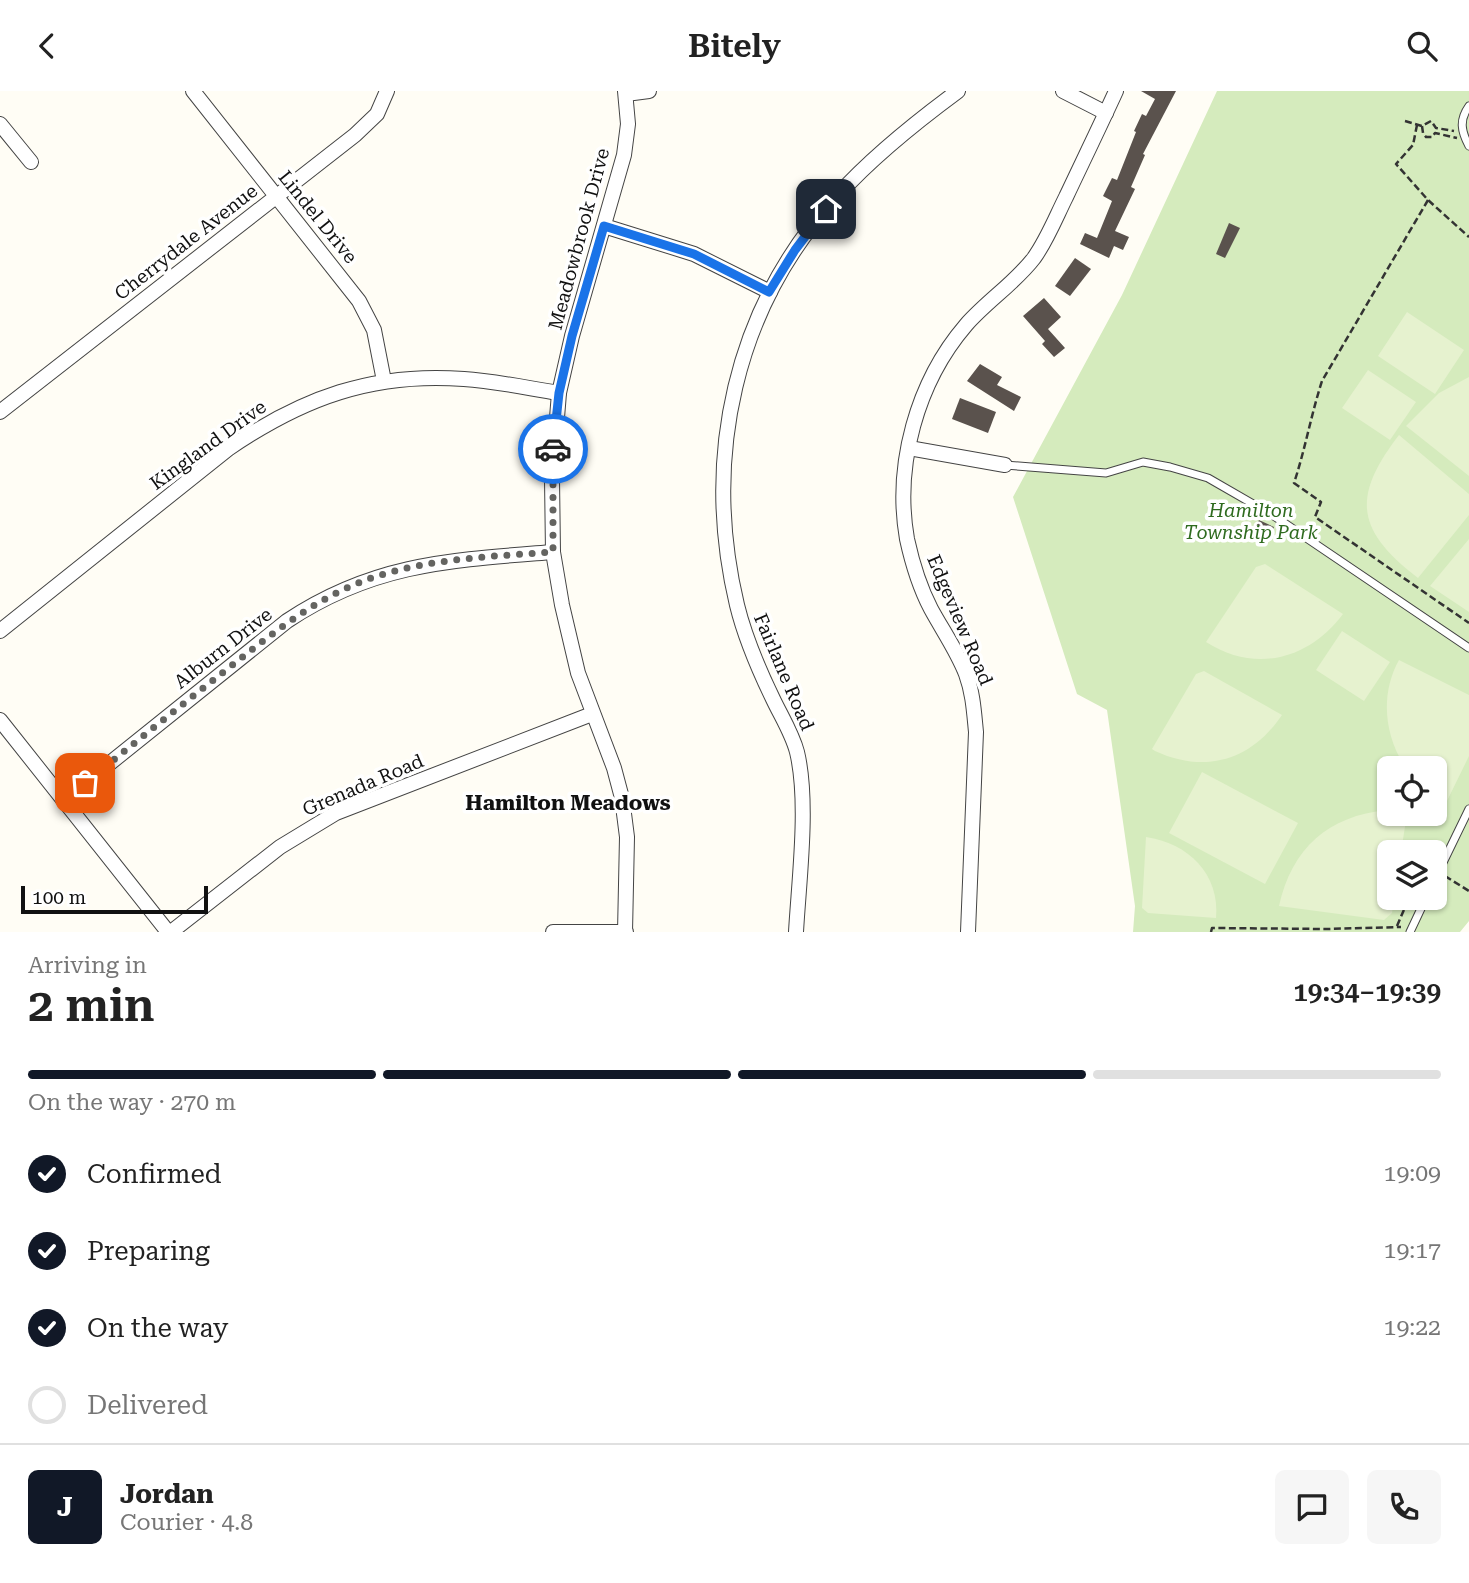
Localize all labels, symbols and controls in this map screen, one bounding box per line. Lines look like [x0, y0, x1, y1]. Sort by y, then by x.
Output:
icon: back [28, 27, 66, 65]
text: Bitely [688, 27, 781, 65]
icon: search [1403, 27, 1441, 65]
street label: Meadowbrook Drive [544, 146, 614, 332]
street label: Lindel Drive [274, 166, 362, 268]
street label: Cherrydale Avenue [110, 179, 262, 305]
pin [796, 179, 856, 239]
icon: home [807, 190, 845, 228]
street label: Kingland Drive [145, 395, 271, 495]
courier [518, 414, 588, 484]
icon: car [534, 430, 572, 468]
park label: Hamilton Township Park [1184, 499, 1319, 544]
street label: Edgeview Road [922, 551, 998, 689]
street label: Alburn Drive [169, 603, 277, 693]
street label: Fairlane Road [749, 610, 819, 734]
street label: Grenada Road [299, 749, 427, 821]
pin [55, 753, 115, 813]
map controls [1377, 756, 1447, 910]
button: locate [1377, 756, 1447, 826]
icon: bag [66, 764, 104, 802]
district label: Hamilton Meadows [465, 791, 671, 815]
button: layers [1377, 840, 1447, 910]
scale bar [21, 883, 208, 915]
text: 100 m [32, 886, 86, 909]
text: Arriving in [28, 952, 147, 979]
text: 19:34–19:39 [1293, 977, 1441, 1007]
text: 2 min [28, 978, 155, 1032]
text: On the way · 270 m [28, 1089, 236, 1116]
icon: check [28, 1155, 66, 1193]
text: Confirmed [87, 1159, 222, 1189]
text: 19:09 [1384, 1160, 1441, 1187]
icon: check [28, 1232, 66, 1270]
text: Preparing [87, 1236, 210, 1266]
text: 19:17 [1384, 1237, 1441, 1264]
icon: check [28, 1309, 66, 1347]
text: On the way [87, 1313, 228, 1343]
text: 19:22 [1384, 1314, 1441, 1341]
text: Delivered [87, 1390, 208, 1420]
button: chat [1275, 1470, 1349, 1544]
button: phone [1367, 1470, 1441, 1544]
text: Jordan [120, 1479, 214, 1509]
text: J [57, 1492, 73, 1522]
text: Courier · 4.8 [120, 1509, 253, 1536]

